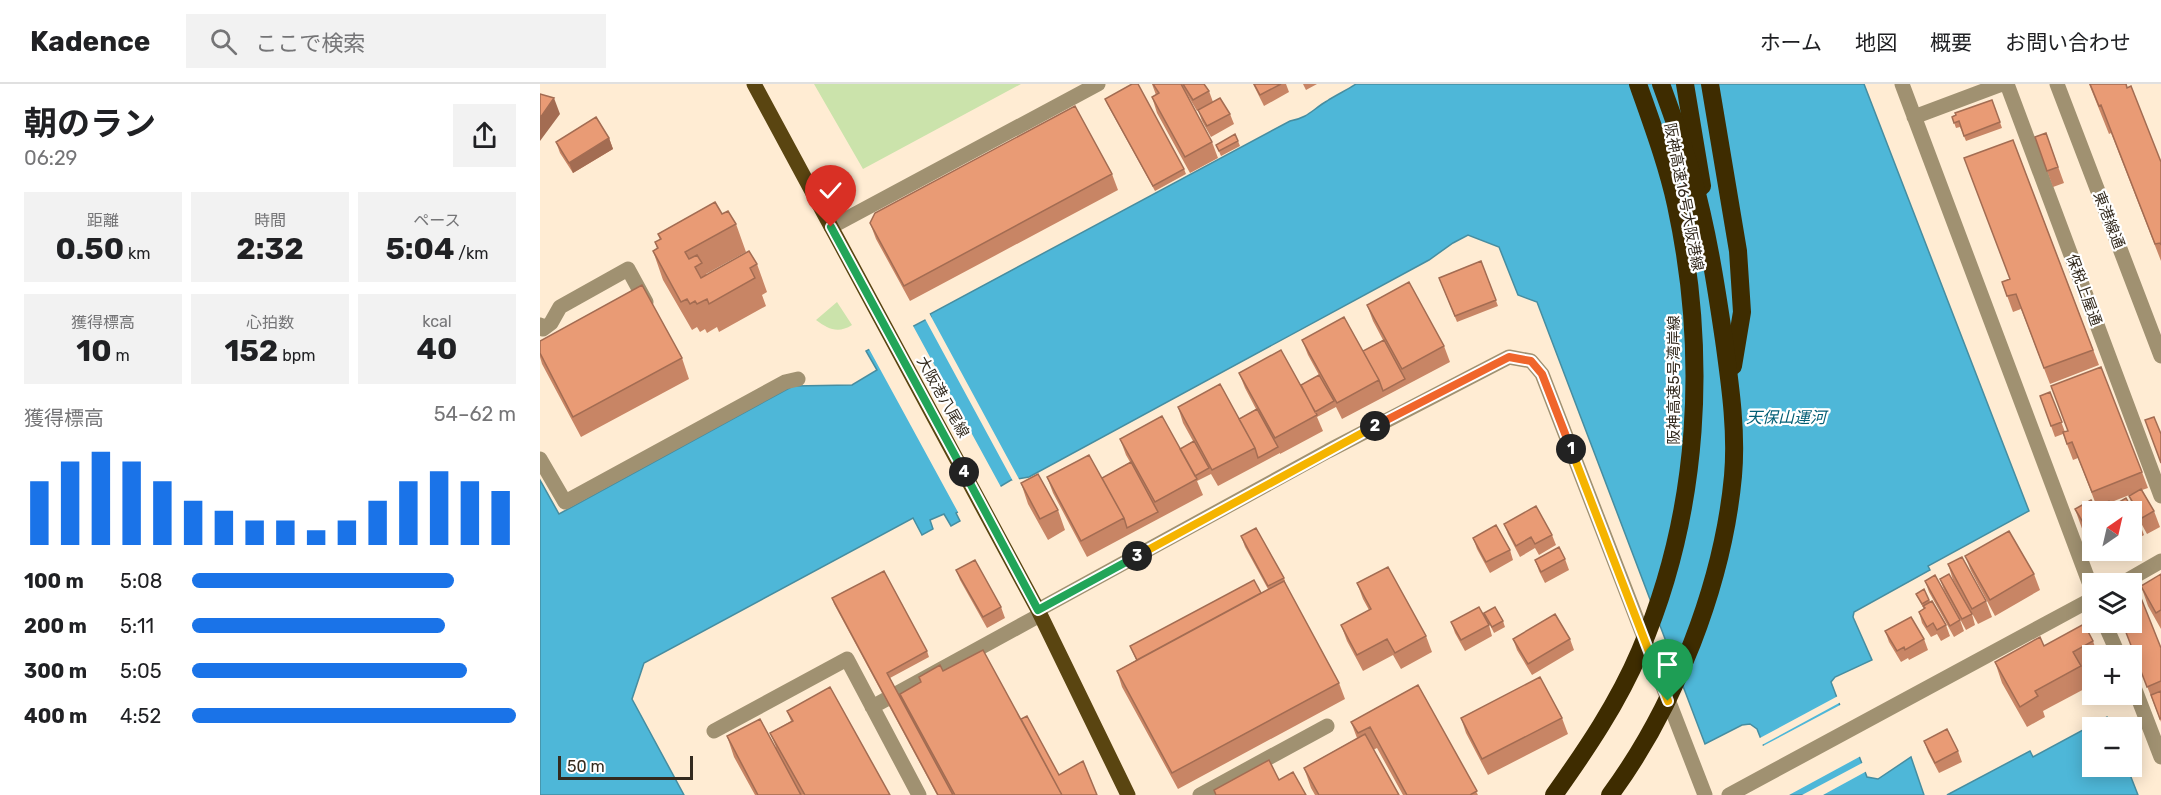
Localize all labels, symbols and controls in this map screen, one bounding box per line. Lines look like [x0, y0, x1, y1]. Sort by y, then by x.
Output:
search box [186, 14, 606, 68]
text: Kadence [30, 25, 150, 58]
icon: search [207, 25, 240, 58]
text: ここで検索 [255, 30, 365, 57]
text: ホーム [1760, 30, 1822, 55]
text: 地図 [1855, 30, 1897, 55]
text: 概要 [1930, 30, 1972, 55]
text: お問い合わせ [2005, 30, 2131, 55]
text: 朝のラン [24, 104, 156, 143]
button: share [453, 104, 516, 167]
street label: 阪神高速16号大阪港線 [1661, 121, 1707, 273]
text: 06:29 [24, 146, 77, 170]
pin [805, 165, 856, 227]
icon: check [814, 174, 847, 207]
street label: 東港線通 [2090, 189, 2128, 251]
text: 距離 [87, 211, 119, 230]
text: 時間 [254, 211, 286, 230]
text: ペース [413, 211, 461, 230]
text: 0.50 [56, 231, 124, 267]
text: 2:32 [236, 231, 304, 267]
text: 5:04 [385, 231, 454, 267]
text: km [124, 244, 150, 263]
text: /km [454, 244, 489, 263]
street label: 保税上屋通 [2063, 252, 2105, 328]
text: kcal [422, 312, 452, 331]
text: 獲得標高 [71, 313, 135, 332]
text: 心拍数 [246, 313, 294, 332]
street label: 阪神高速5号湾岸線 [1665, 316, 1683, 444]
text: 40 [417, 331, 457, 367]
text: 10 [76, 333, 112, 369]
text: 152 [225, 333, 278, 369]
text: m [112, 346, 130, 365]
text: bpm [278, 346, 316, 365]
street label: 大阪港八尾線 [913, 353, 973, 441]
text: 54–62 m [434, 402, 516, 426]
text: 獲得標高 [24, 406, 104, 430]
water label: 天保山運河 [1746, 408, 1829, 427]
pin: 2 [1360, 411, 1390, 441]
text: 2 [1370, 416, 1380, 435]
pin: 1 [1556, 434, 1586, 464]
text: 1 [1567, 439, 1575, 458]
pin: 4 [949, 457, 979, 487]
text: 4 [959, 462, 969, 481]
north arrow [2082, 501, 2142, 561]
map controls [2082, 501, 2142, 777]
pin: 3 [1122, 541, 1152, 571]
text: 3 [1132, 546, 1142, 565]
text: 100 m [24, 569, 84, 593]
text: 5:08 [120, 569, 162, 593]
button: layers [2082, 573, 2142, 633]
text: 200 m [24, 614, 87, 638]
text: 5:11 [120, 614, 154, 638]
pin [1642, 639, 1693, 701]
button: + [2082, 645, 2142, 705]
icon: arrive [1651, 648, 1684, 681]
text: 300 m [24, 659, 87, 683]
text: 5:05 [120, 659, 162, 683]
text: 400 m [24, 704, 87, 728]
text: 4:52 [120, 704, 161, 728]
button: − [2082, 717, 2142, 777]
scale bar [558, 753, 693, 780]
text: 50 m [567, 757, 605, 776]

